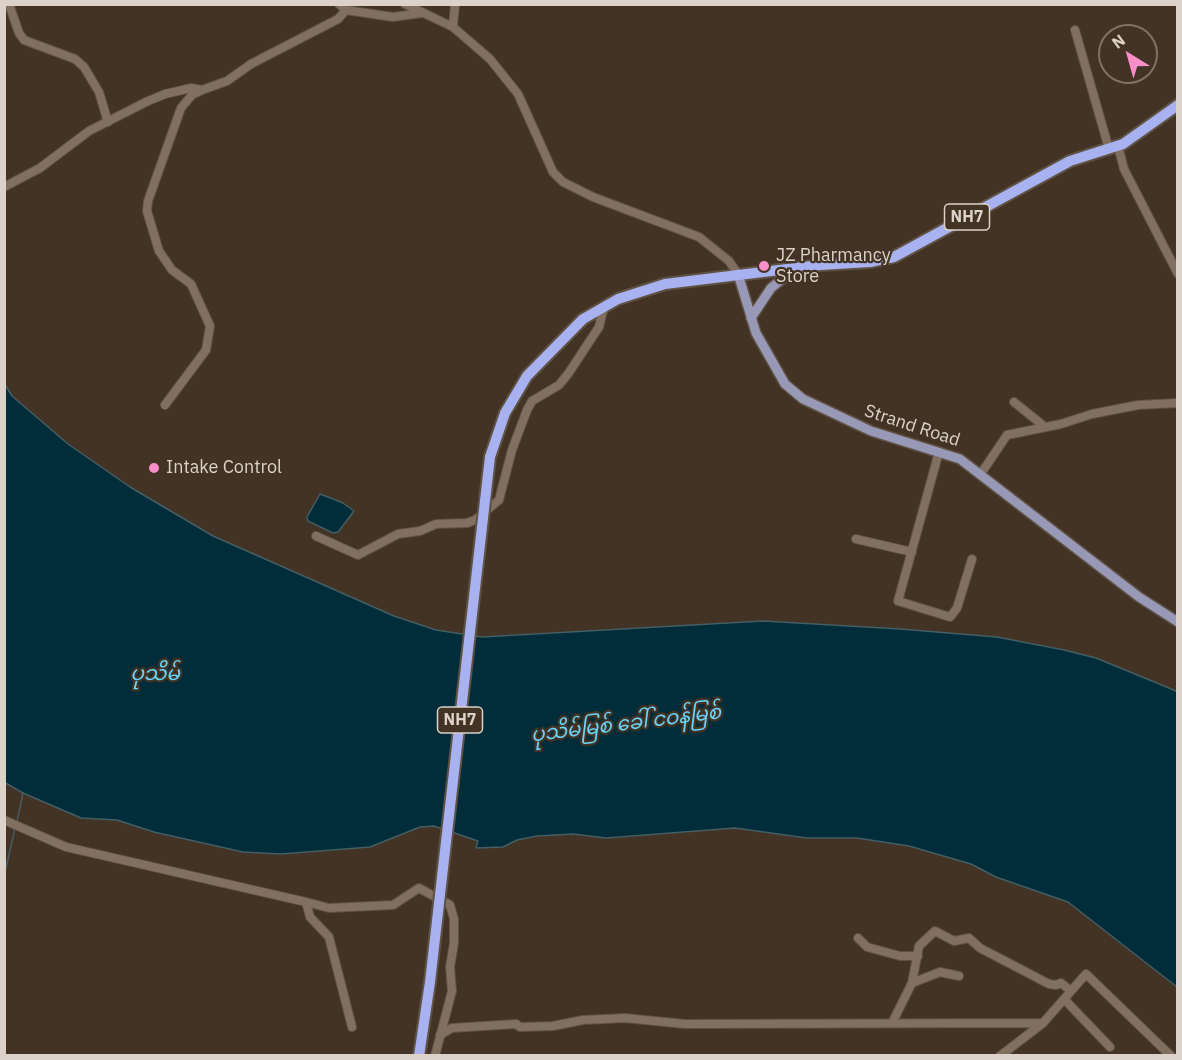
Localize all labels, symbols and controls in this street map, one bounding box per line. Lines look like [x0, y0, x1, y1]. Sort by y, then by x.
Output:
north arrow [1098, 24, 1158, 84]
text: N [1108, 30, 1129, 53]
road number: NH7 [944, 204, 990, 230]
place label: JZ Pharmancy Store [776, 245, 891, 288]
marker: JZ Pharmancy Store [757, 259, 771, 273]
street label: Strand Road [861, 400, 963, 452]
place label: Intake Control [166, 457, 282, 479]
marker: Intake Control [147, 461, 161, 475]
water label: ပုသိမ် [130, 662, 180, 686]
water label: ပုသိမ်မြစ် ခေါ် ငဝန်မြစ် [530, 700, 722, 748]
road number: NH7 [438, 707, 482, 733]

